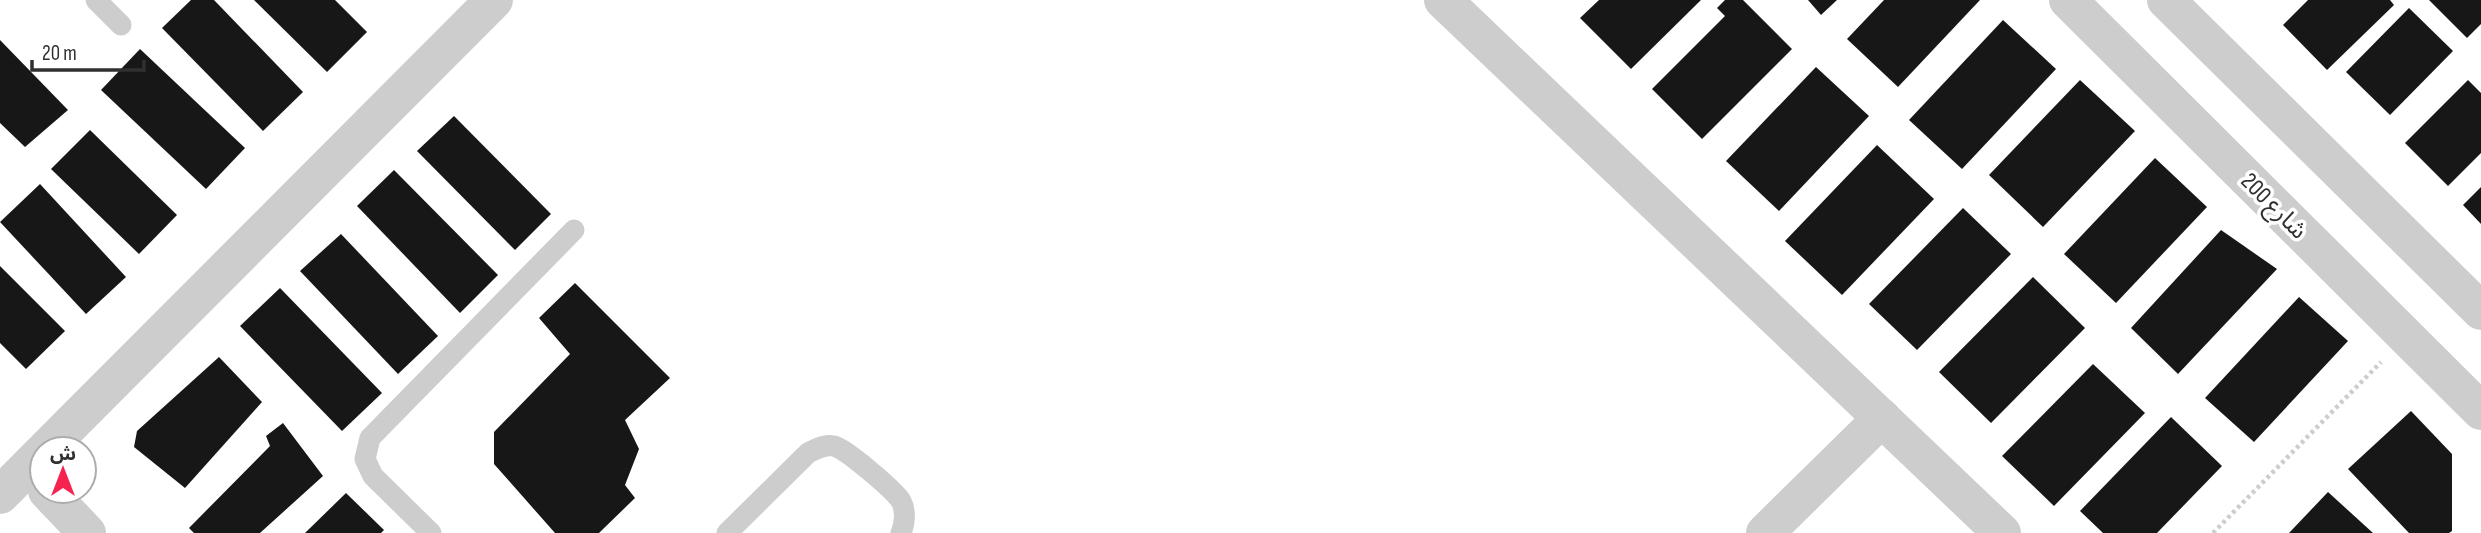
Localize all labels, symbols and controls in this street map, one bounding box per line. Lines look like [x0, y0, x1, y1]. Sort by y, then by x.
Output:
scale bar [32, 28, 144, 72]
text: 20 m [42, 41, 77, 66]
street label: شارع 200 [2233, 167, 2313, 247]
north arrow [28, 435, 98, 505]
text: ش [50, 443, 76, 466]

